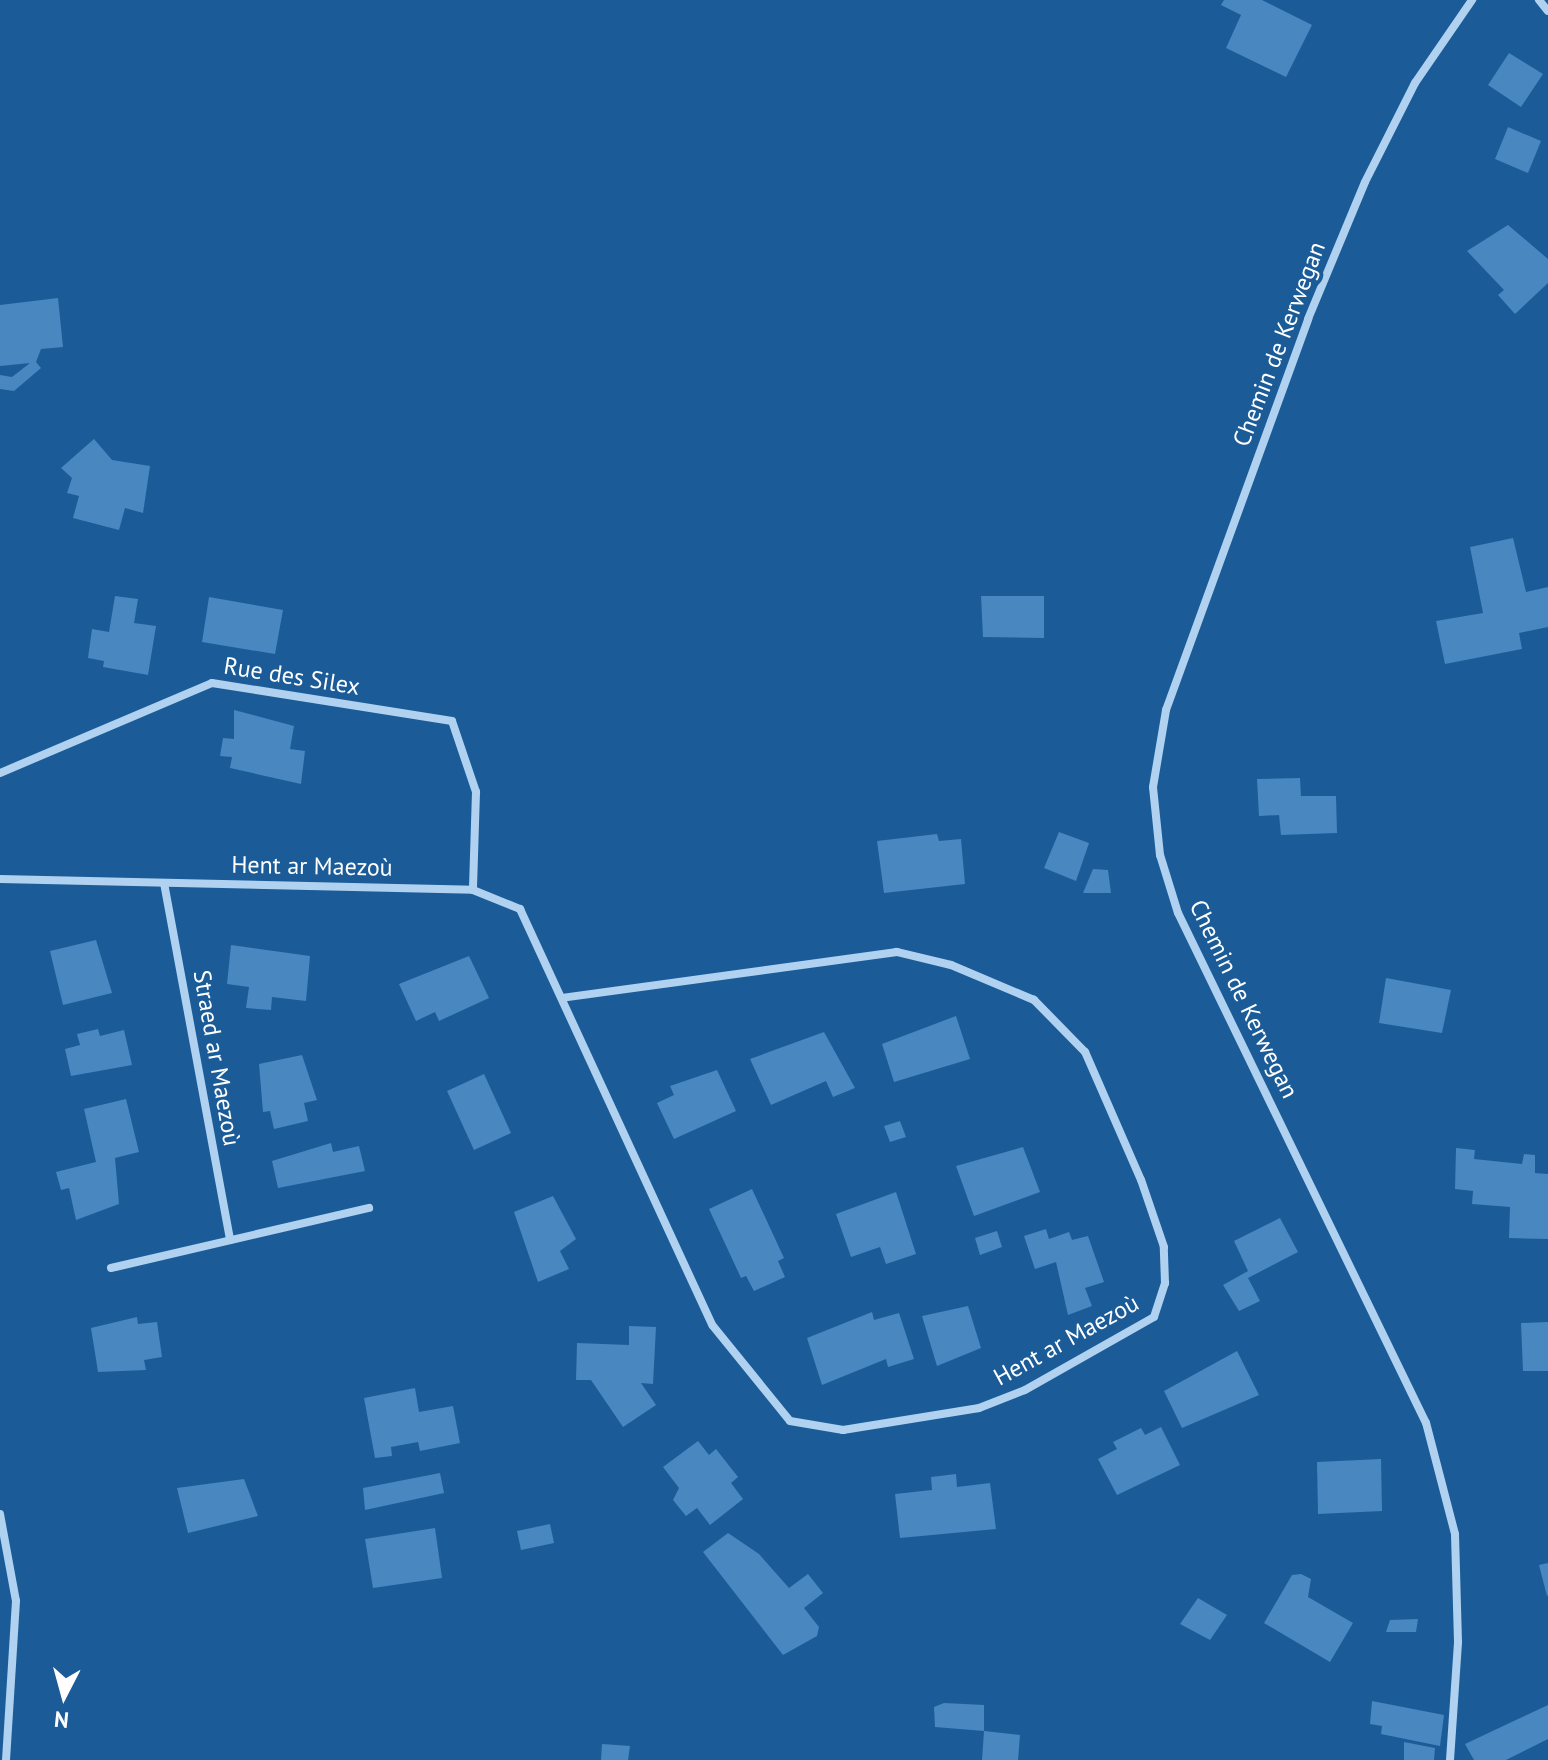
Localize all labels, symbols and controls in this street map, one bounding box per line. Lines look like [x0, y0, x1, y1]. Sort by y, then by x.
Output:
street label: Chemin de Kerwegan [1227, 238, 1331, 450]
street label: Rue des Silex [222, 651, 362, 701]
street label: Hent ar Maezoù [231, 850, 393, 882]
street label: Chemin de Kerwegan [1183, 895, 1305, 1103]
street label: Straed ar Maezoù [187, 968, 247, 1148]
street label: Hent ar Maezoù [988, 1288, 1144, 1392]
north arrow [24, 1656, 104, 1736]
text: N [53, 1705, 70, 1735]

